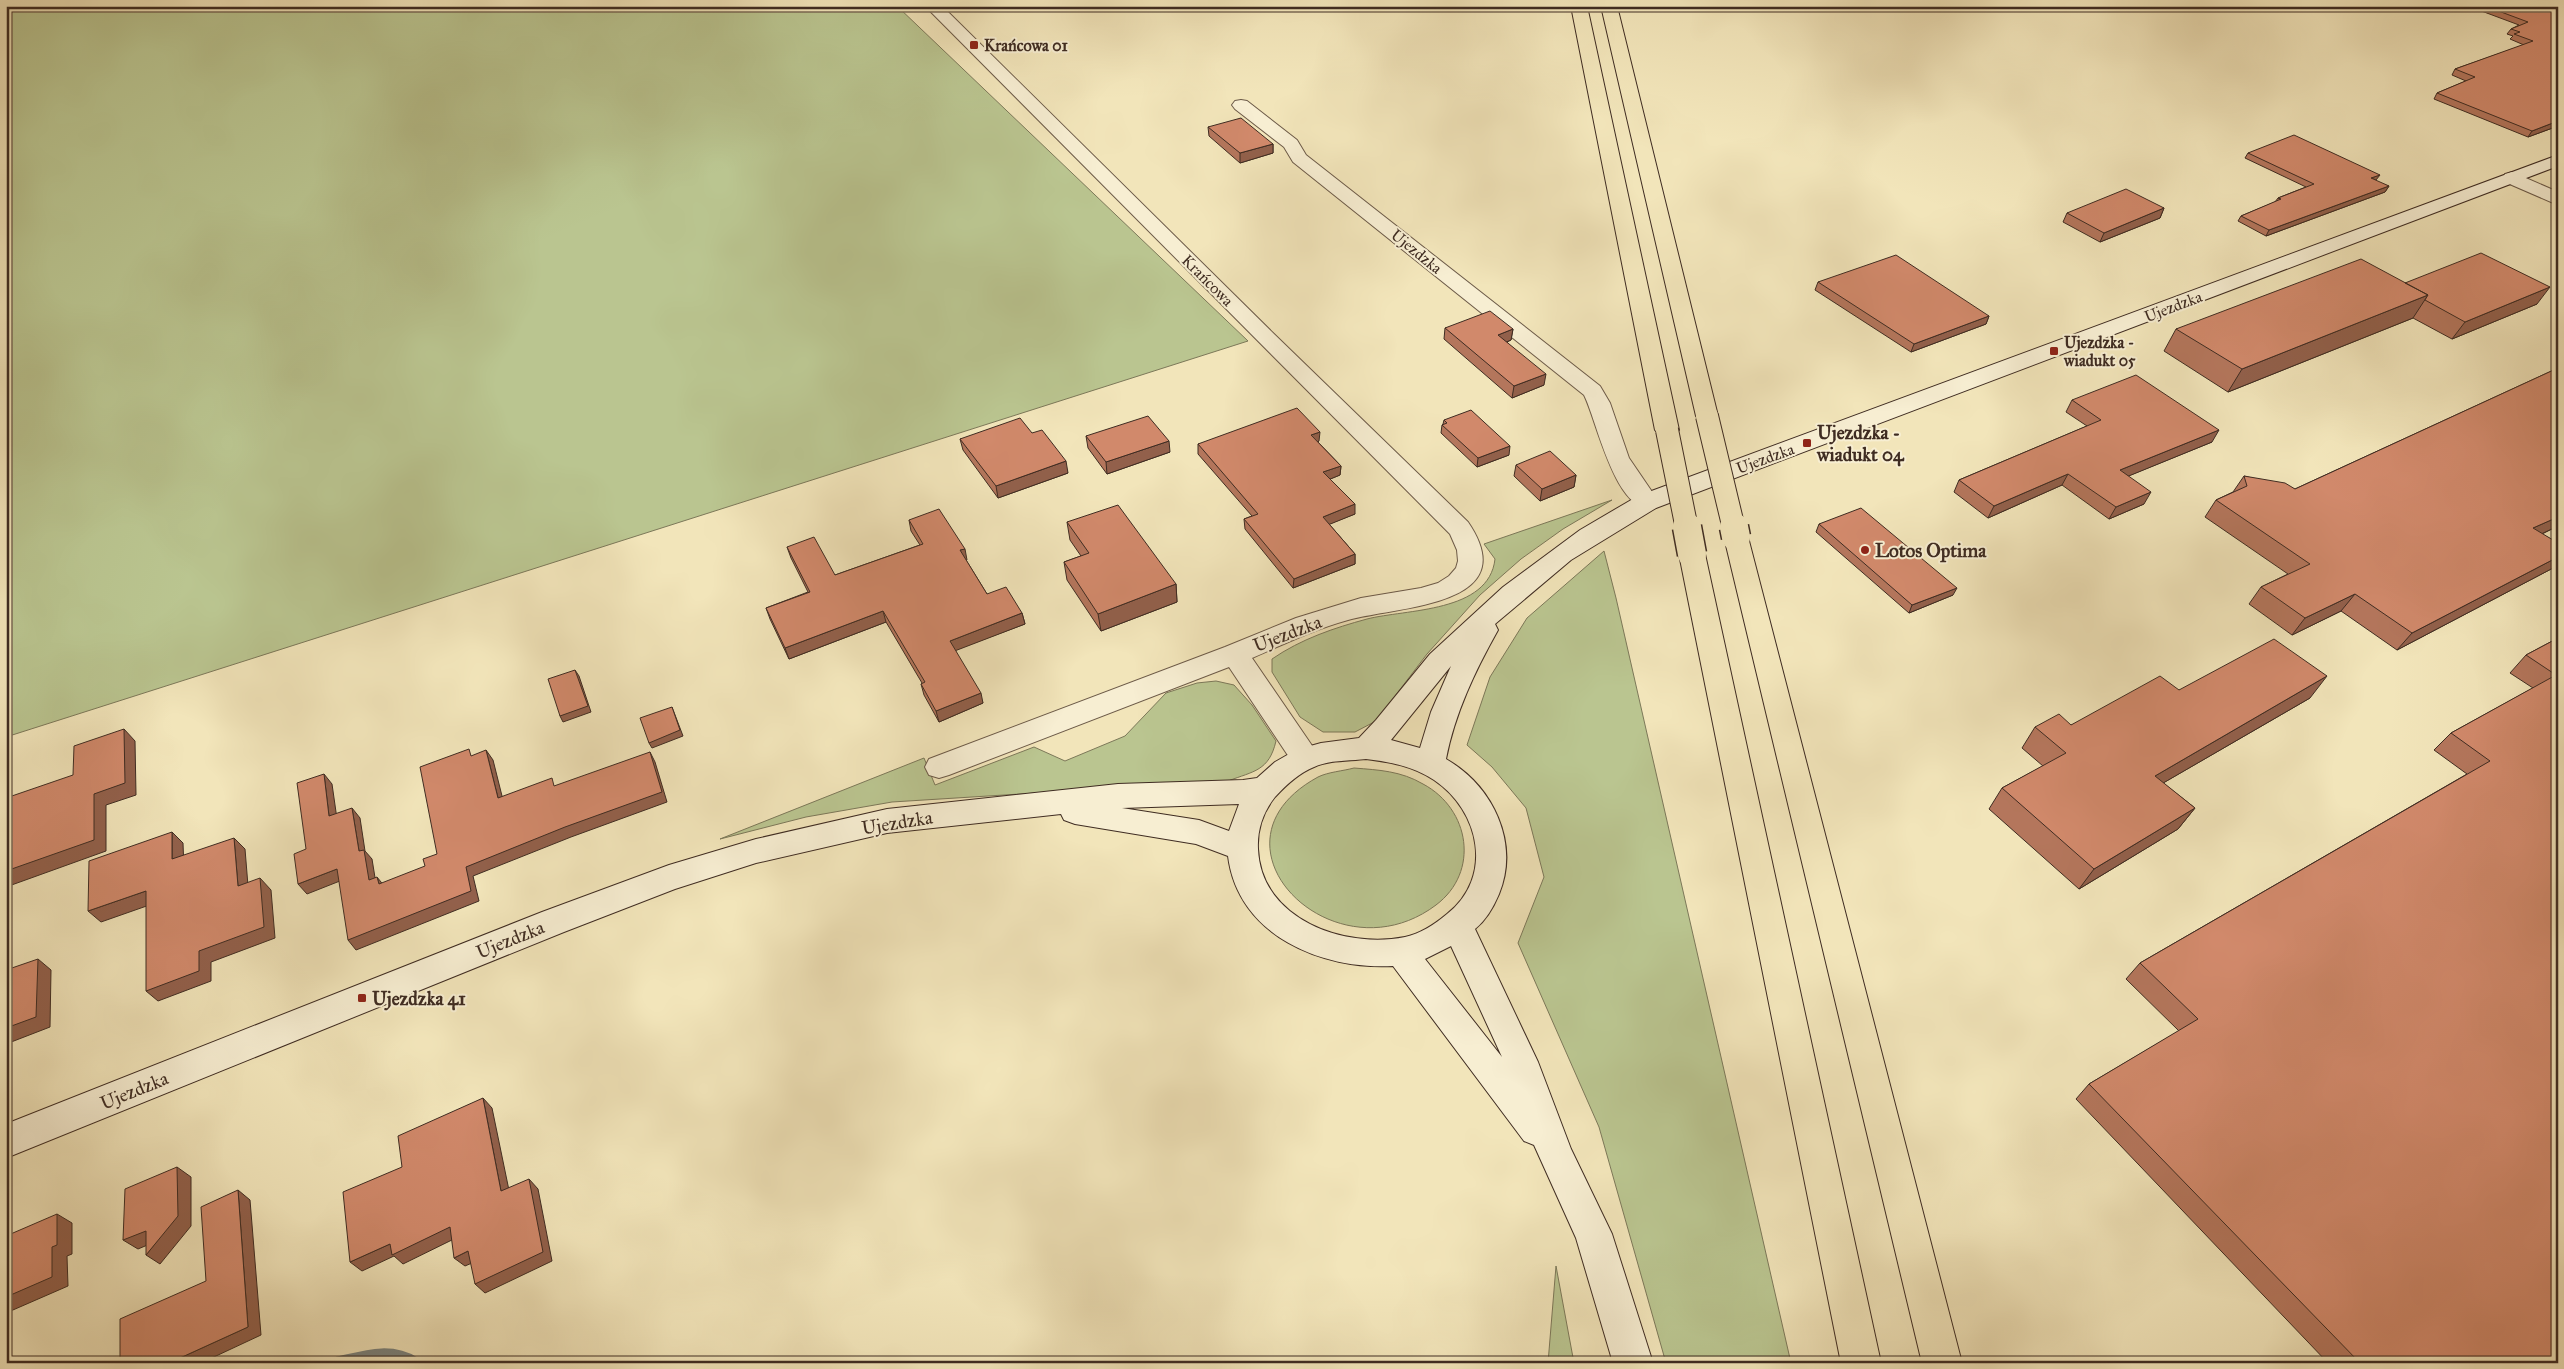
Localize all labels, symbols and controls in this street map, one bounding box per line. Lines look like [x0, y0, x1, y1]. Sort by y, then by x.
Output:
place label: Krańcowa 01 [984, 36, 1068, 55]
marker: Krańcowa 01 [968, 39, 980, 51]
street label: Ujezdzka [1387, 225, 1446, 278]
street label: Krańcowa [1178, 251, 1237, 310]
street label: Ujezdzka [2142, 287, 2205, 326]
place label: Ujezdzka - wiadukt 05 [2063, 333, 2136, 370]
marker: Ujezdzka - wiadukt 05 [2048, 345, 2060, 357]
place label: Ujezdzka - wiadukt 04 [1816, 421, 1905, 467]
marker: Ujezdzka - wiadukt 04 [1801, 437, 1813, 449]
street label: Ujezdzka [1734, 439, 1797, 478]
place label: Lotos Optima [1875, 539, 1987, 563]
marker: Lotos Optima [1859, 544, 1871, 556]
street label: Ujezdzka [1250, 610, 1326, 657]
street label: Ujezdzka [860, 805, 935, 839]
street label: Ujezdzka [473, 915, 549, 964]
place label: Ujezdzka 41 [372, 987, 466, 1011]
marker: Ujezdzka 41 [356, 992, 368, 1004]
street label: Ujezdzka [97, 1066, 173, 1115]

